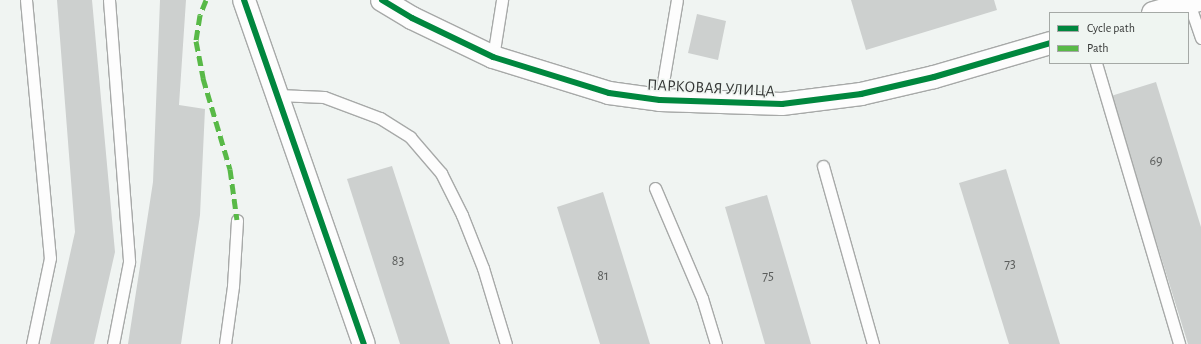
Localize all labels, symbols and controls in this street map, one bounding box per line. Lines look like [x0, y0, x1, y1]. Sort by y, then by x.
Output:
legend [1049, 12, 1189, 64]
text: Cycle path [1087, 22, 1135, 34]
text: Path [1087, 42, 1109, 54]
street label: ПАРКОВАЯ УЛИЦА [647, 75, 775, 101]
house number: 69 [1149, 153, 1163, 169]
house number: 83 [392, 253, 404, 269]
house number: 73 [1004, 256, 1016, 272]
house number: 81 [597, 268, 609, 284]
house number: 75 [762, 268, 774, 284]

